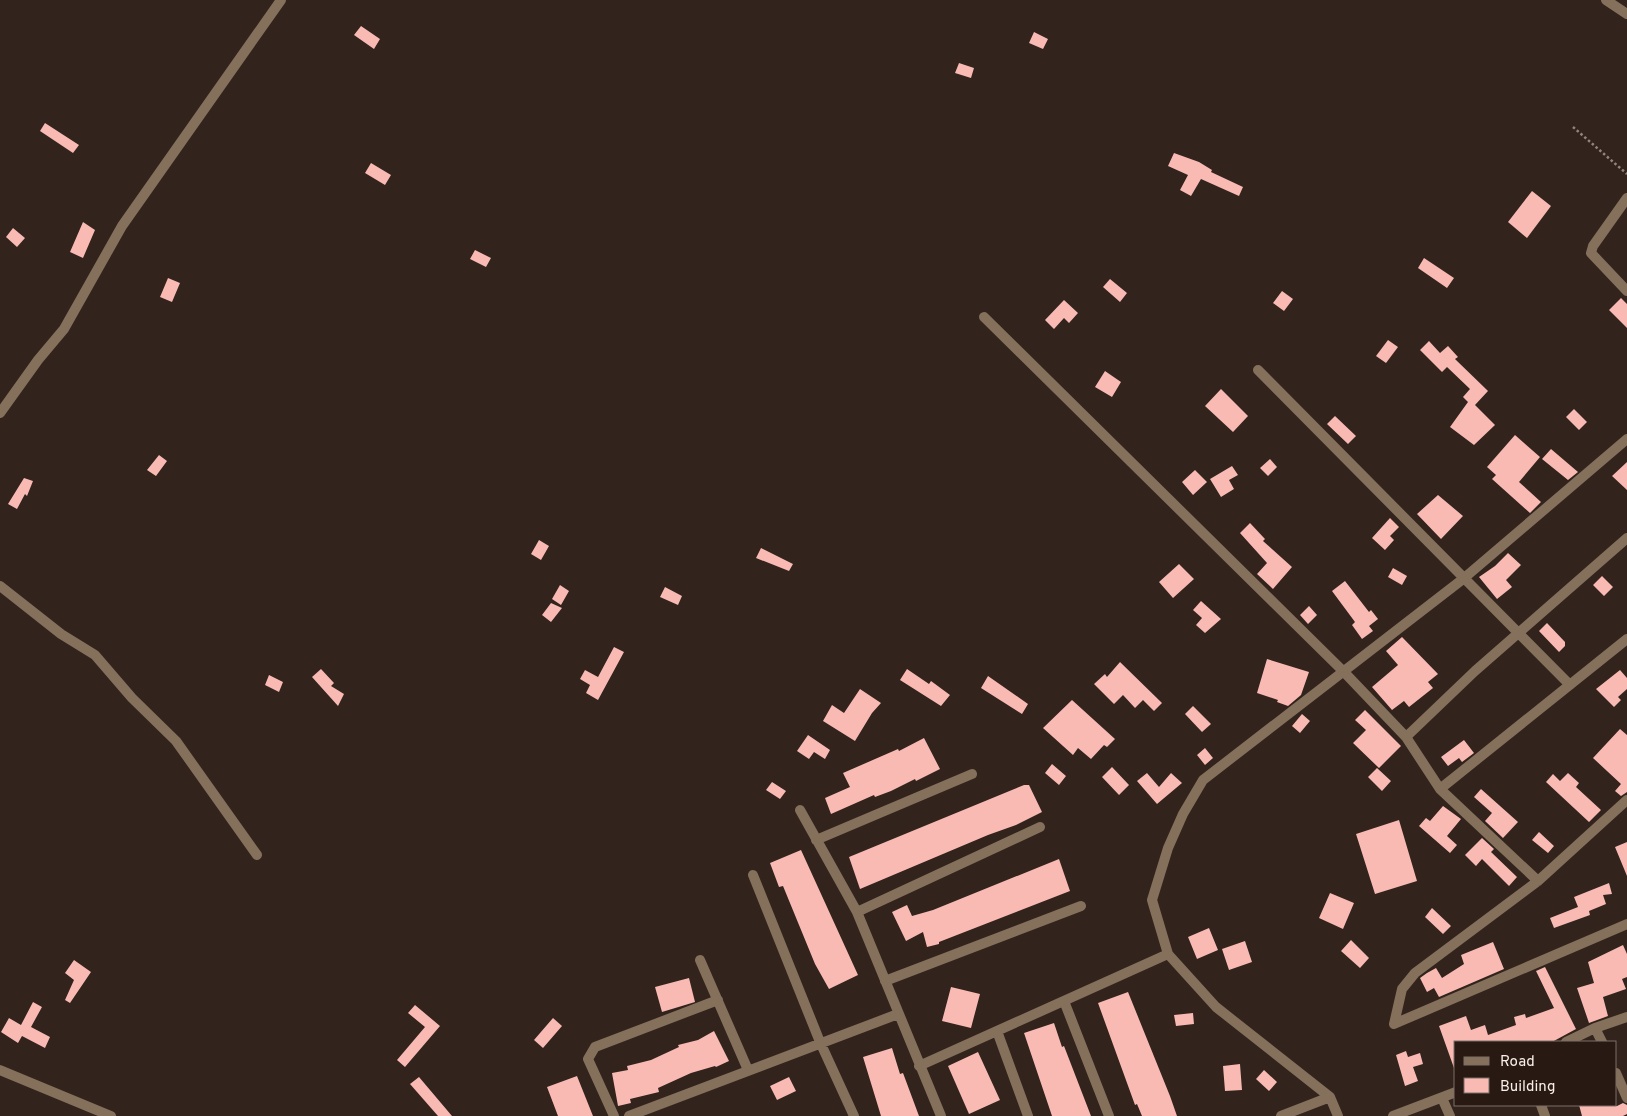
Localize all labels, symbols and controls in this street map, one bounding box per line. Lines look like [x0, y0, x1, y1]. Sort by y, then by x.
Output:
legend [1454, 1041, 1617, 1106]
text: Road [1500, 1053, 1535, 1072]
text: Building [1500, 1078, 1555, 1097]

